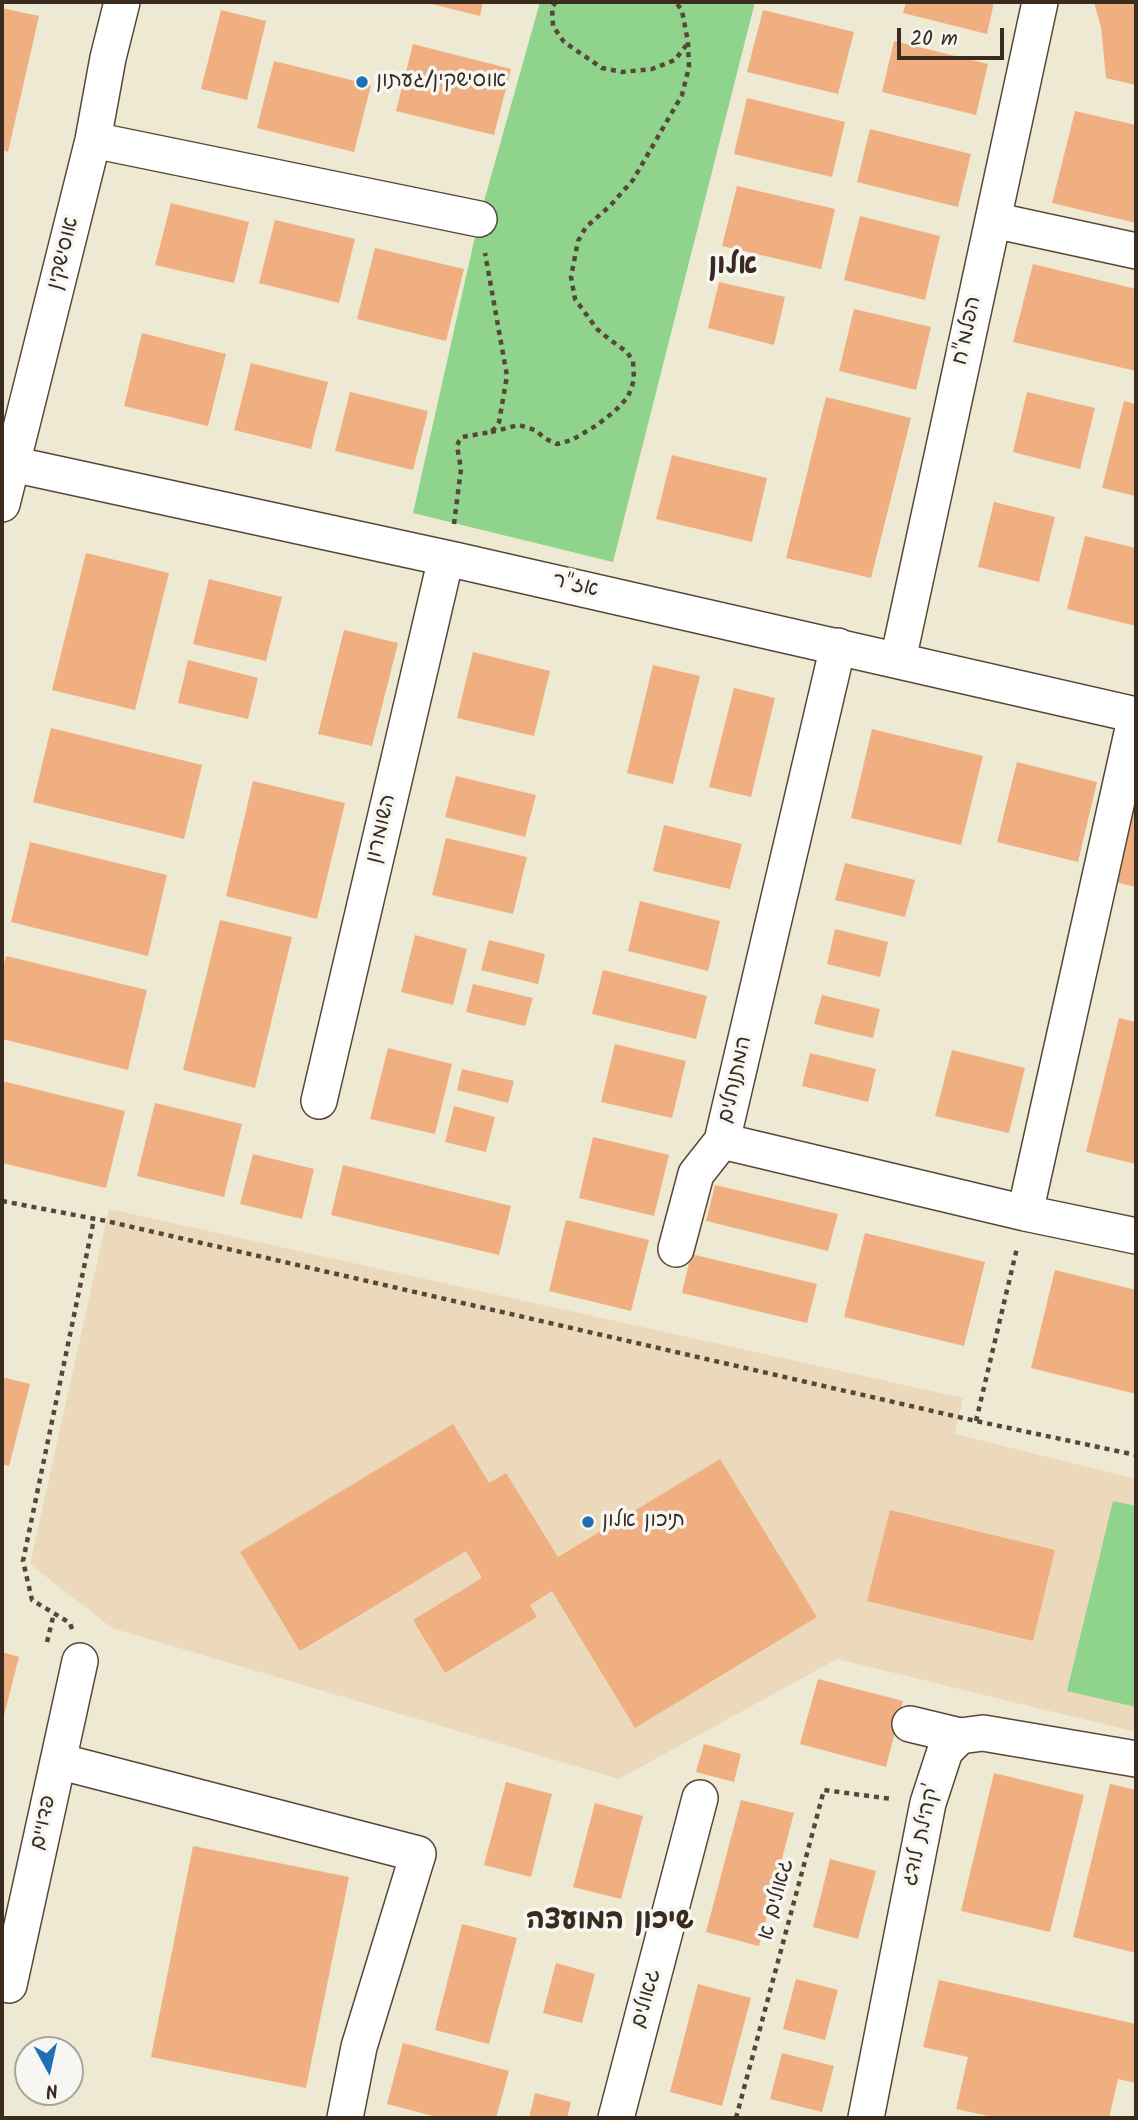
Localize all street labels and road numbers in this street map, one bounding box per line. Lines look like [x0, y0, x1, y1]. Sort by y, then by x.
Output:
street label: אוסישקין [44, 215, 86, 293]
street label: הפלמ"ח [949, 294, 989, 368]
street label: אז"ר [550, 570, 600, 604]
street label: השומרון [363, 792, 403, 866]
street label: המתנחלים [715, 1034, 759, 1126]
street label: קהילת לודג' [899, 1783, 947, 1889]
street label: פדויים [27, 1793, 63, 1853]
street label: גאולים א [755, 1857, 801, 1943]
street label: גאולים [628, 1967, 668, 2031]

